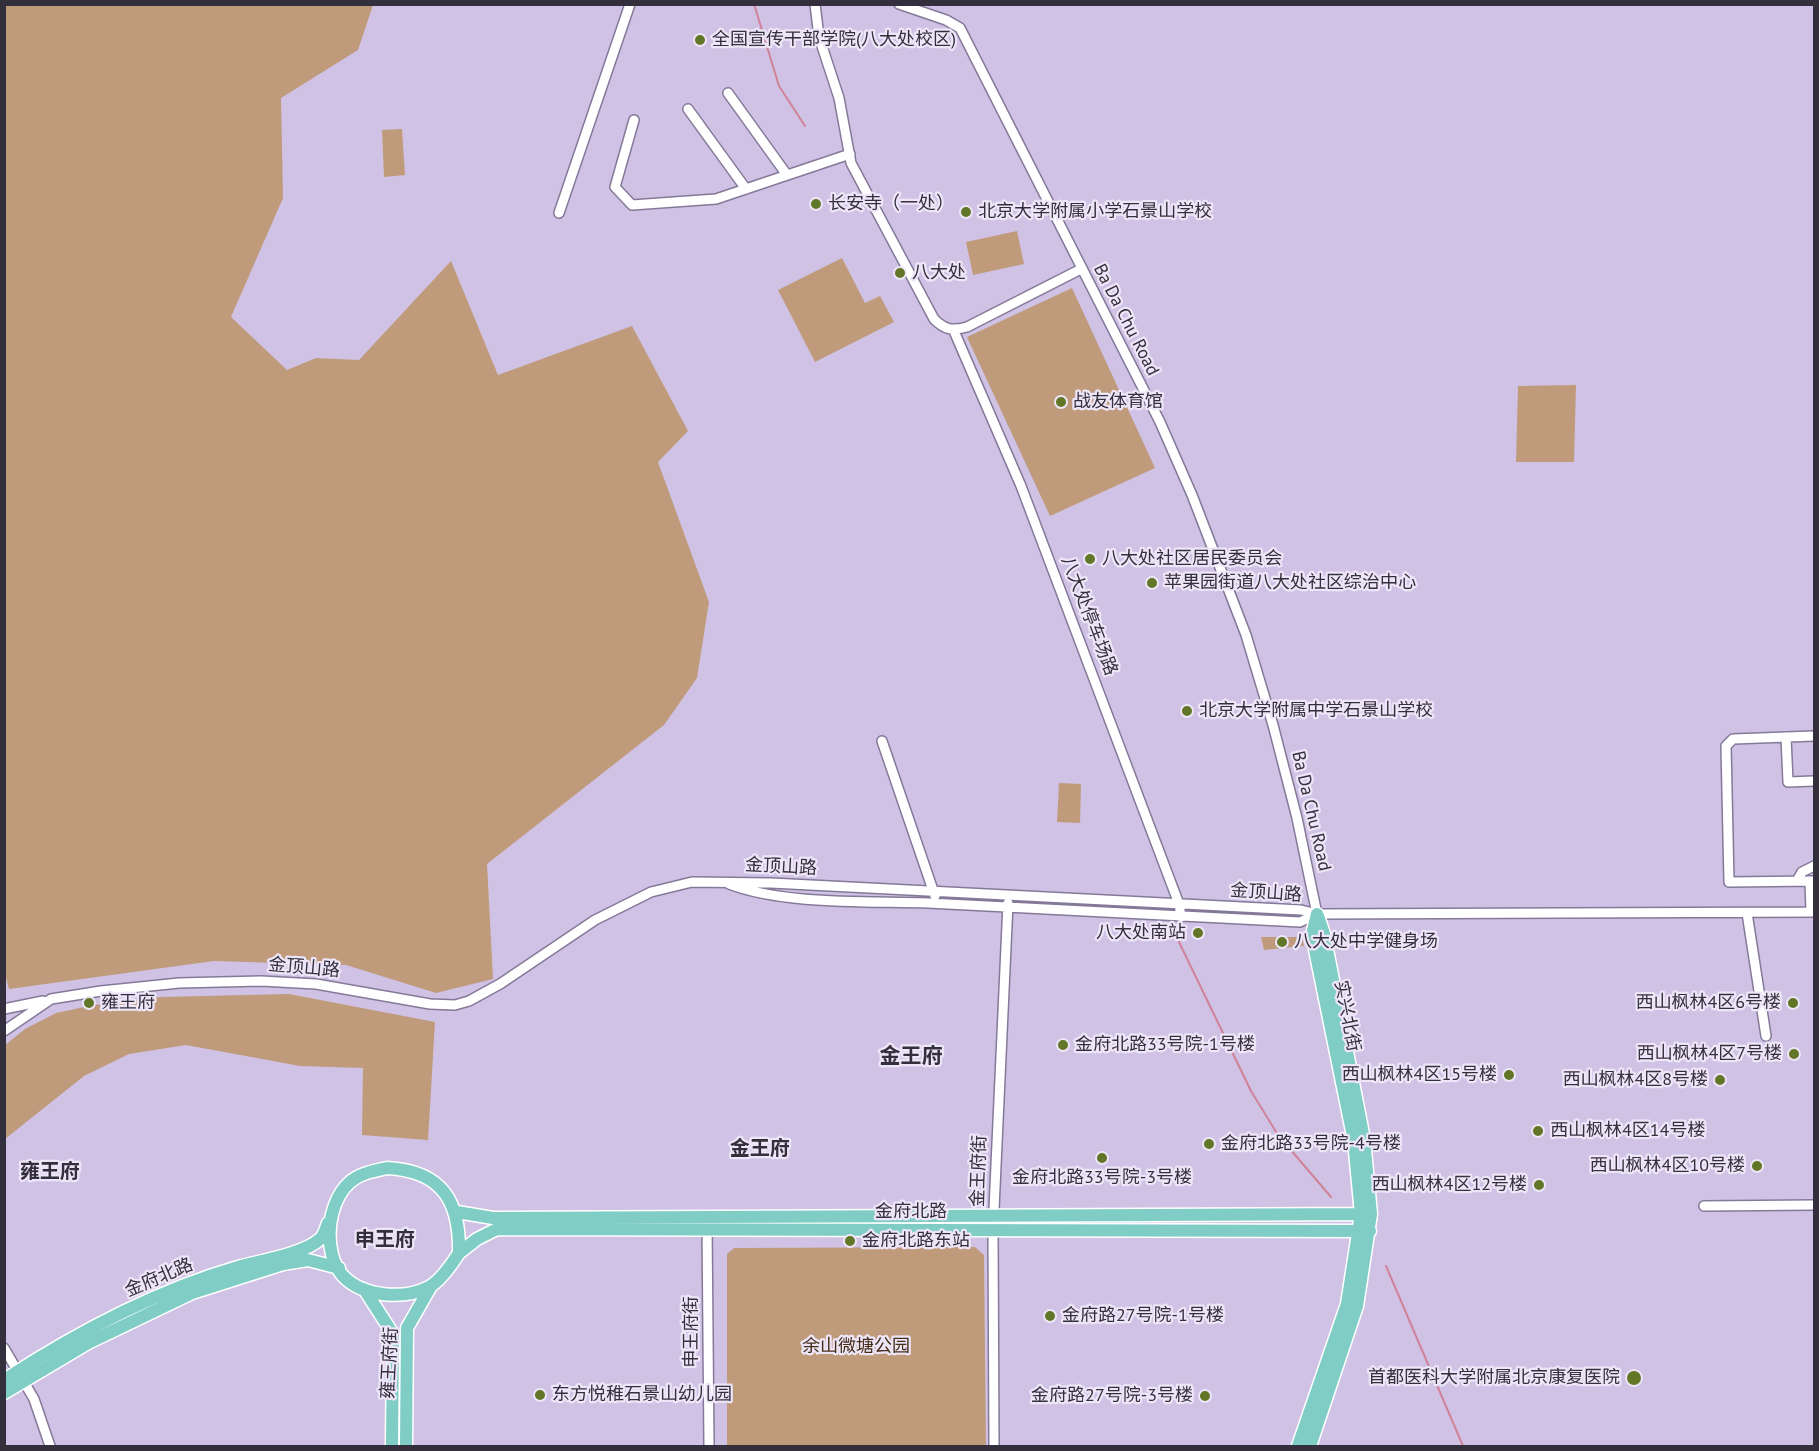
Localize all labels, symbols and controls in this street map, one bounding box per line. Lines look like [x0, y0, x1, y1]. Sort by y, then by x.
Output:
place label: 全国宣传干部学院(八大处校区) [712, 29, 956, 51]
marker: 全国宣传干部学院(八大处校区) [693, 33, 707, 47]
place label: 长安寺（一处） [828, 193, 954, 215]
marker: 长安寺（一处） [809, 197, 823, 211]
place label: 北京大学附属小学石景山学校 [978, 201, 1212, 223]
marker: 北京大学附属小学石景山学校 [959, 205, 973, 219]
street label: Ba Da Chu Road [1089, 261, 1163, 379]
place label: 八大处 [912, 262, 966, 284]
marker: 八大处 [893, 266, 907, 280]
place label: 战友体育馆 [1073, 391, 1163, 413]
marker: 战友体育馆 [1054, 395, 1068, 409]
place label: 八大处社区居民委员会 [1102, 548, 1282, 570]
marker: 八大处社区居民委员会 [1083, 552, 1097, 566]
street label: 八大处停车场路 [1056, 553, 1122, 679]
place label: 苹果园街道八大处社区综治中心 [1164, 572, 1416, 594]
marker: 苹果园街道八大处社区综治中心 [1145, 576, 1159, 590]
place label: 北京大学附属中学石景山学校 [1199, 700, 1433, 722]
marker: 北京大学附属中学石景山学校 [1180, 704, 1194, 718]
street label: Ba Da Chu Road [1287, 749, 1335, 873]
street label: 金顶山路 [744, 854, 818, 880]
street label: 金顶山路 [1229, 880, 1303, 906]
place label: 八大处南站 [1096, 922, 1186, 944]
marker: 八大处南站 [1191, 926, 1205, 940]
place label: 八大处中学健身场 [1294, 931, 1438, 953]
marker: 八大处中学健身场 [1275, 935, 1289, 949]
street label: 金顶山路 [267, 954, 341, 982]
street label: 实兴北街 [1330, 979, 1364, 1053]
place label: 雍王府 [101, 992, 155, 1014]
place label: 西山枫林4区6号楼 [1635, 992, 1781, 1014]
marker: 雍王府 [82, 996, 96, 1010]
marker: 西山枫林4区6号楼 [1786, 996, 1800, 1010]
place label: 金府北路33号院-1号楼 [1075, 1034, 1255, 1056]
marker: 金府北路33号院-1号楼 [1056, 1038, 1070, 1052]
place label: 西山枫林4区7号楼 [1636, 1043, 1782, 1065]
district label: 金王府 [880, 1044, 942, 1070]
marker: 西山枫林4区7号楼 [1787, 1047, 1801, 1061]
place label: 西山枫林4区15号楼 [1342, 1064, 1497, 1086]
marker: 西山枫林4区15号楼 [1502, 1068, 1516, 1082]
place label: 西山枫林4区8号楼 [1562, 1069, 1708, 1091]
marker: 西山枫林4区8号楼 [1713, 1073, 1727, 1087]
place label: 西山枫林4区14号楼 [1550, 1120, 1705, 1142]
marker: 西山枫林4区14号楼 [1531, 1124, 1545, 1138]
place label: 金府北路33号院-4号楼 [1221, 1133, 1401, 1155]
street label: 金王府街 [967, 1135, 991, 1207]
district label: 金王府 [730, 1137, 790, 1161]
marker: 金府北路33号院-4号楼 [1202, 1137, 1216, 1151]
marker: 金府北路33号院-3号楼 [1095, 1151, 1109, 1165]
place label: 西山枫林4区10号楼 [1590, 1155, 1745, 1177]
marker: 西山枫林4区10号楼 [1750, 1159, 1764, 1173]
district label: 雍王府 [20, 1160, 80, 1184]
place label: 金府北路33号院-3号楼 [1012, 1167, 1192, 1189]
place label: 西山枫林4区12号楼 [1372, 1174, 1527, 1196]
marker: 西山枫林4区12号楼 [1532, 1178, 1546, 1192]
street label: 金府北路 [875, 1201, 947, 1223]
district label: 申王府 [355, 1228, 415, 1252]
place label: 金府北路东站 [862, 1230, 970, 1252]
marker: 金府北路东站 [843, 1234, 857, 1248]
street label: 金府北路 [122, 1254, 196, 1302]
street label: 申王府街 [681, 1296, 703, 1368]
place label: 金府路27号院-1号楼 [1062, 1305, 1224, 1327]
marker: 金府路27号院-1号楼 [1043, 1309, 1057, 1323]
street label: 雍王府街 [377, 1326, 403, 1400]
park label: 余山微塘公园 [802, 1336, 910, 1358]
place label: 首都医科大学附属北京康复医院 [1368, 1367, 1620, 1389]
marker: 首都医科大学附属北京康复医院 [1625, 1369, 1643, 1387]
place label: 东方悦稚石景山幼儿园 [552, 1384, 732, 1406]
place label: 金府路27号院-3号楼 [1031, 1385, 1193, 1407]
marker: 东方悦稚石景山幼儿园 [533, 1388, 547, 1402]
marker: 金府路27号院-3号楼 [1198, 1389, 1212, 1403]

